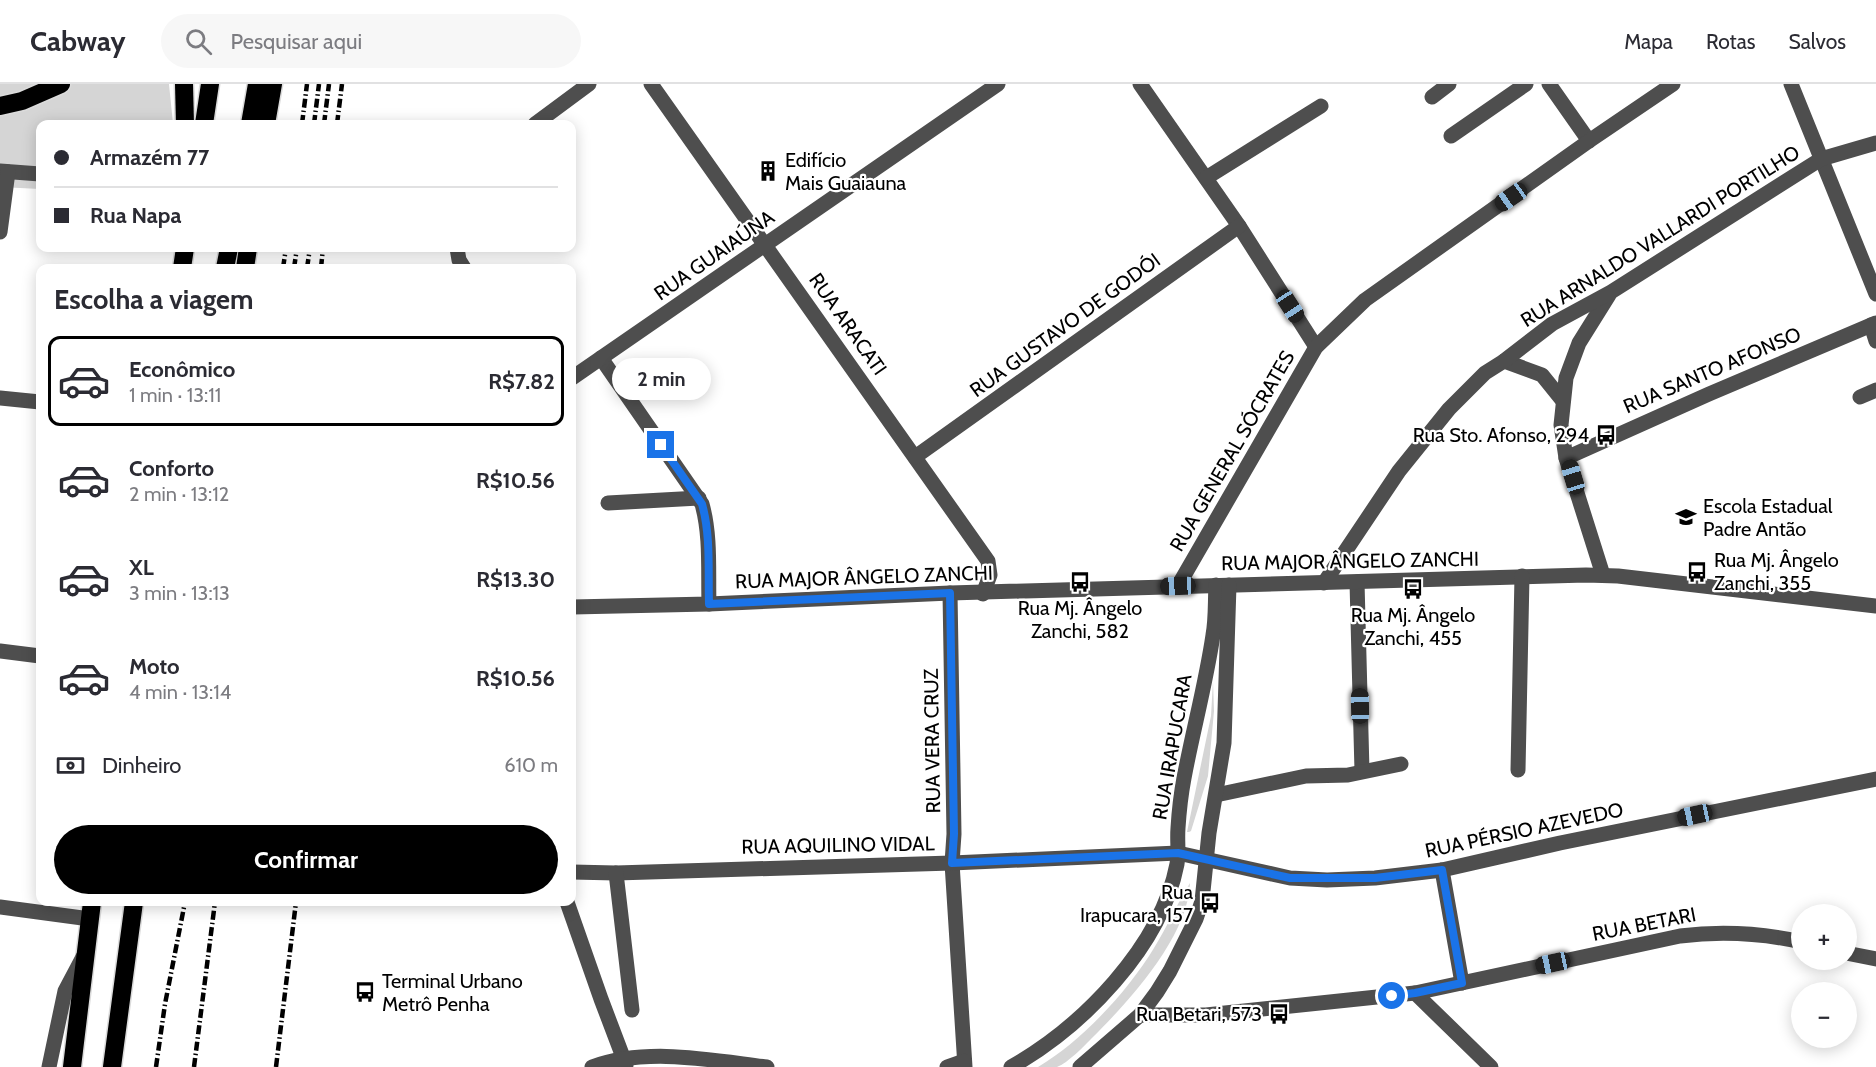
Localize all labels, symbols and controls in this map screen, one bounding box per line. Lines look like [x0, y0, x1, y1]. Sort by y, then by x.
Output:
search box [161, 14, 581, 68]
text: Cabway [30, 24, 125, 58]
icon: search [182, 25, 215, 58]
text: Pesquisar aqui [230, 28, 362, 55]
text: Mapa [1624, 29, 1673, 54]
text: Rotas [1706, 29, 1755, 54]
text: Salvos [1788, 29, 1846, 54]
street label: RUA ARNALDO VALLARDI PORTILHO [1516, 140, 1804, 332]
text: Armazém 77 [90, 144, 209, 171]
place label: Edifício Mais Guaiauna [785, 148, 907, 195]
building icon: Edifício Mais Guaiauna [756, 159, 780, 183]
car [1491, 179, 1531, 215]
text: Rua Napa [90, 202, 181, 229]
street label: RUA GUAIAÚNA [649, 204, 779, 305]
street label: RUA GUSTAVO DE GODÓI [965, 248, 1165, 402]
street label: RUA ARACATI [804, 268, 892, 380]
text: Escolha a viagem [54, 283, 253, 316]
car [1273, 286, 1307, 326]
street label: RUA SANTO AFONSO [1620, 322, 1804, 418]
street label: RUA GENERAL SÓCRATES [1165, 346, 1299, 556]
icon: car [57, 354, 111, 408]
text: Econômico [129, 356, 235, 383]
callout: 2 min [612, 358, 710, 400]
text: 2 min [637, 367, 686, 391]
text: R$7.82 [488, 368, 555, 395]
text: 1 min · 13:11 [129, 383, 221, 407]
place label: Rua Sto. Afonso, 294 [1413, 423, 1589, 447]
bus stop icon: Rua Sto. Afonso, 294 [1594, 423, 1618, 447]
route end [647, 431, 674, 458]
icon: car [57, 453, 111, 507]
text: Conforto [129, 455, 214, 482]
car [1559, 457, 1587, 497]
text: R$10.56 [476, 467, 555, 494]
text: 2 min · 13:12 [129, 482, 229, 506]
place label: Escola Estadual Padre Antão [1703, 494, 1833, 541]
school or university icon: Escola Estadual Padre Antão [1674, 505, 1698, 529]
street label: RUA MAJOR ÂNGELO ZANCHI [1221, 547, 1479, 575]
place label: Rua Mj. Ângelo Zanchi, 355 [1714, 548, 1839, 595]
icon: car [57, 552, 111, 606]
text: XL [129, 554, 154, 581]
bus stop icon: Rua Mj. Ângelo Zanchi, 355 [1685, 560, 1709, 584]
street label: RUA MAJOR ÂNGELO ZANCHI [735, 561, 993, 593]
text: R$13.30 [476, 566, 555, 593]
bus stop icon: Rua Mj. Ângelo Zanchi, 582 [1068, 570, 1092, 594]
car [1160, 576, 1196, 596]
bus stop icon: Rua Mj. Ângelo Zanchi, 455 [1401, 577, 1425, 601]
text: 3 min · 13:13 [129, 581, 230, 605]
place label: Rua Mj. Ângelo Zanchi, 582 [1018, 596, 1142, 643]
place label: Rua Mj. Ângelo Zanchi, 455 [1351, 603, 1475, 650]
icon: car [57, 651, 111, 705]
text: Moto [129, 653, 180, 680]
text: R$10.56 [476, 665, 555, 692]
street label: RUA VERA CRUZ [919, 668, 945, 814]
street label: RUA IRAPUCARA [1147, 672, 1197, 822]
text: 4 min · 13:14 [129, 680, 231, 704]
car [1351, 688, 1369, 724]
icon: cash [54, 749, 87, 782]
text: Dinheiro [102, 752, 181, 779]
text: 610 m [504, 753, 558, 777]
street label: RUA PÉRSIO AZEVEDO [1423, 797, 1625, 863]
car [1676, 802, 1714, 828]
button: Confirmar [54, 825, 558, 894]
street label: RUA AQUILINO VIDAL [741, 831, 935, 859]
place label: Rua Irapucara, 157 [1080, 880, 1193, 927]
bus stop icon: Rua Irapucara, 157 [1198, 891, 1222, 915]
street label: RUA BETARI [1590, 902, 1698, 946]
map controls [1791, 904, 1857, 1048]
button: + [1791, 904, 1857, 970]
car [1534, 950, 1572, 976]
place label: Terminal Urbano Metrô Penha [382, 969, 523, 1016]
bus stop icon: Terminal Urbano Metrô Penha [353, 980, 377, 1004]
route start [1378, 982, 1405, 1009]
button: − [1791, 982, 1857, 1048]
place label: Rua Betari, 573 [1136, 1002, 1262, 1026]
bus stop icon: Rua Betari, 573 [1267, 1002, 1291, 1026]

